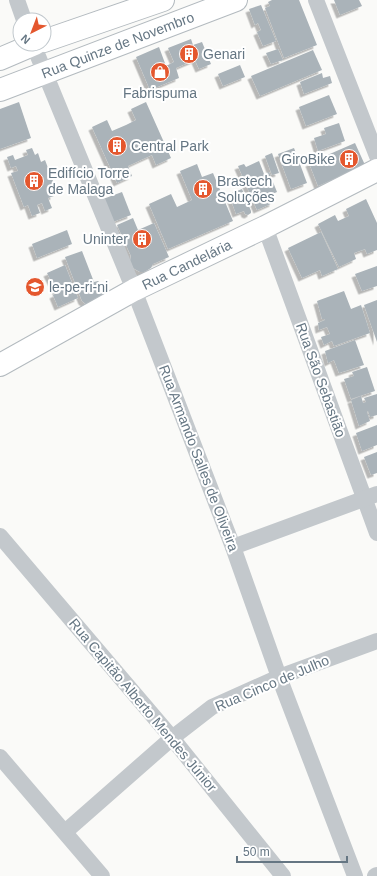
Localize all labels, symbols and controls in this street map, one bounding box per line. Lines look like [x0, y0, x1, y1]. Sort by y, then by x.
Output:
street label: Rua Quinze de Novembro [39, 9, 196, 81]
north arrow [12, 12, 52, 52]
text: N [18, 32, 32, 47]
building icon: Genari [178, 43, 200, 65]
place label: Genari [203, 46, 245, 62]
shop icon: Fabrispuma [149, 61, 171, 83]
place label: Fabrispuma [123, 85, 197, 101]
building icon: Central Park [106, 135, 128, 157]
place label: Central Park [131, 138, 210, 154]
building icon: GiroBike [338, 148, 360, 170]
place label: GiroBike [281, 151, 335, 167]
place label: Edifício Torre de Malaga [48, 165, 130, 197]
building icon: Edifício Torre de Malaga [23, 170, 45, 192]
place label: Brastech Soluções [217, 173, 275, 205]
building icon: Brastech Soluções [192, 178, 214, 200]
building icon: Uninter [131, 228, 153, 250]
place label: Uninter [83, 231, 128, 247]
street label: Rua Candelária [139, 236, 234, 293]
school or university icon: le-pe-ri-ni [24, 276, 46, 298]
place label: le-pe-ri-ni [49, 279, 108, 295]
street label: Rua São Sebastião [293, 321, 349, 440]
street label: Rua Armando Salles de Oliveira [156, 363, 242, 554]
street label: Rua Capitão Alberto Mendes Júnior [66, 615, 220, 795]
street label: Rua Cinco de Julho [213, 652, 332, 714]
scale bar [237, 838, 347, 864]
text: 50 m [243, 845, 270, 859]

